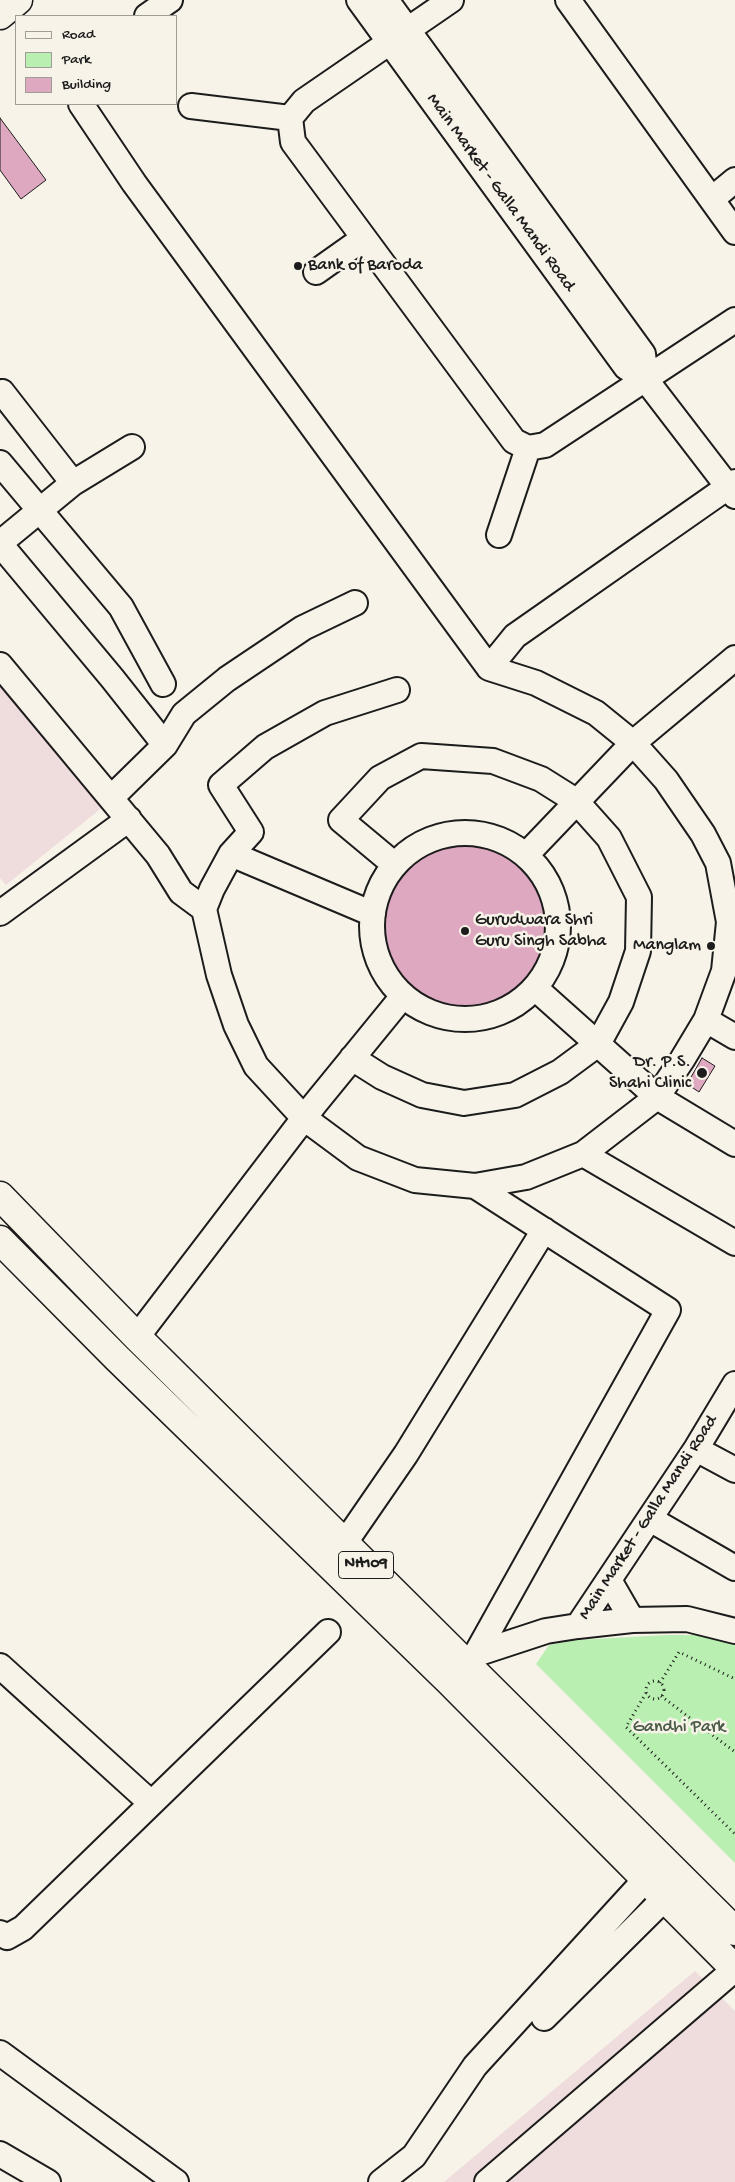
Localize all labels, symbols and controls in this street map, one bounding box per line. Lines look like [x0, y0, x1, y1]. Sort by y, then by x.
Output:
legend [15, 15, 178, 105]
text: Road [62, 26, 95, 44]
text: Park [62, 51, 91, 69]
text: Building [62, 76, 111, 94]
street label: Main Market - Galla Mandi Road [421, 90, 579, 296]
place label: Bank of Baroda [308, 255, 423, 277]
marker: Bank of Baroda [292, 260, 304, 272]
place label: Gurudwara Shri Guru Singh Sabha [475, 910, 606, 952]
marker: Gurudwara Shri Guru Singh Sabha [459, 925, 471, 937]
place label: Manglam [633, 935, 701, 957]
marker: Manglam [705, 940, 717, 952]
place label: Dr. P.S. Shahi Clinic [609, 1052, 691, 1094]
marker: Dr. P.S. Shahi Clinic [695, 1066, 709, 1080]
street label: Main Market - Galla Mandi Road [575, 1412, 723, 1624]
road number: NH109 [338, 1552, 394, 1578]
park label: Gandhi Park [633, 1717, 725, 1739]

